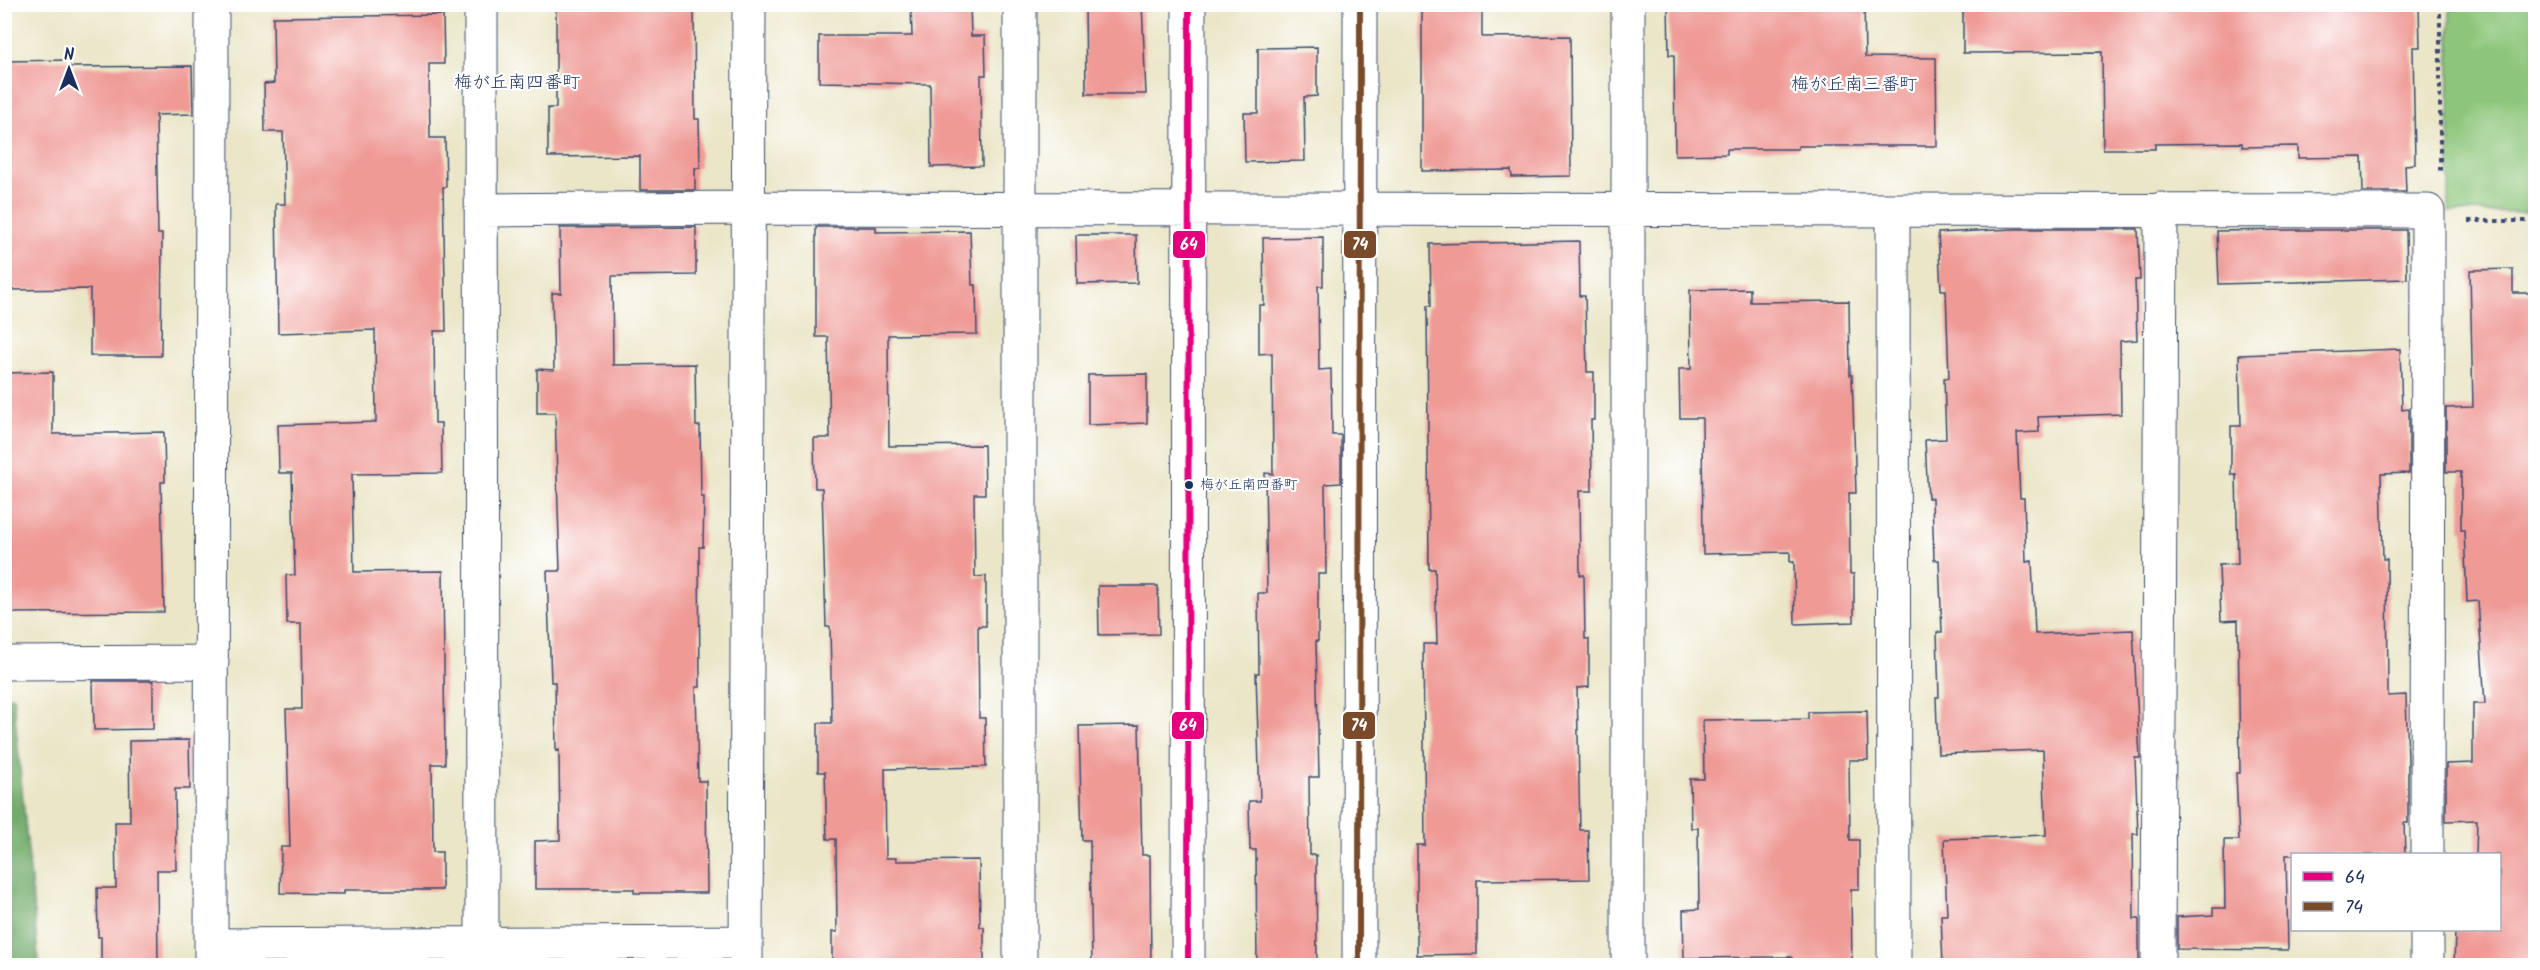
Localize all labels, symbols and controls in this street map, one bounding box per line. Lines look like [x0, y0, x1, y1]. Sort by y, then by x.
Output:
north arrow [39, 39, 99, 99]
text: N [64, 43, 74, 68]
district label: 梅が丘南四番町 [454, 69, 580, 98]
district label: 梅が丘南三番町 [1791, 71, 1917, 100]
line badge: 64 [1172, 230, 1206, 259]
line badge: 74 [1343, 230, 1377, 259]
text: 64 [1180, 233, 1198, 258]
text: 74 [1352, 233, 1368, 258]
place label: 梅が丘南四番町 [1200, 474, 1298, 496]
marker: 梅が丘南四番町 [1183, 479, 1195, 491]
line badge: 64 [1171, 711, 1205, 740]
line badge: 74 [1342, 711, 1376, 740]
text: 64 [1179, 714, 1197, 739]
text: 74 [1351, 714, 1367, 739]
legend [2291, 853, 2501, 931]
text: 64 [2345, 864, 2365, 893]
text: 74 [2345, 894, 2363, 923]

